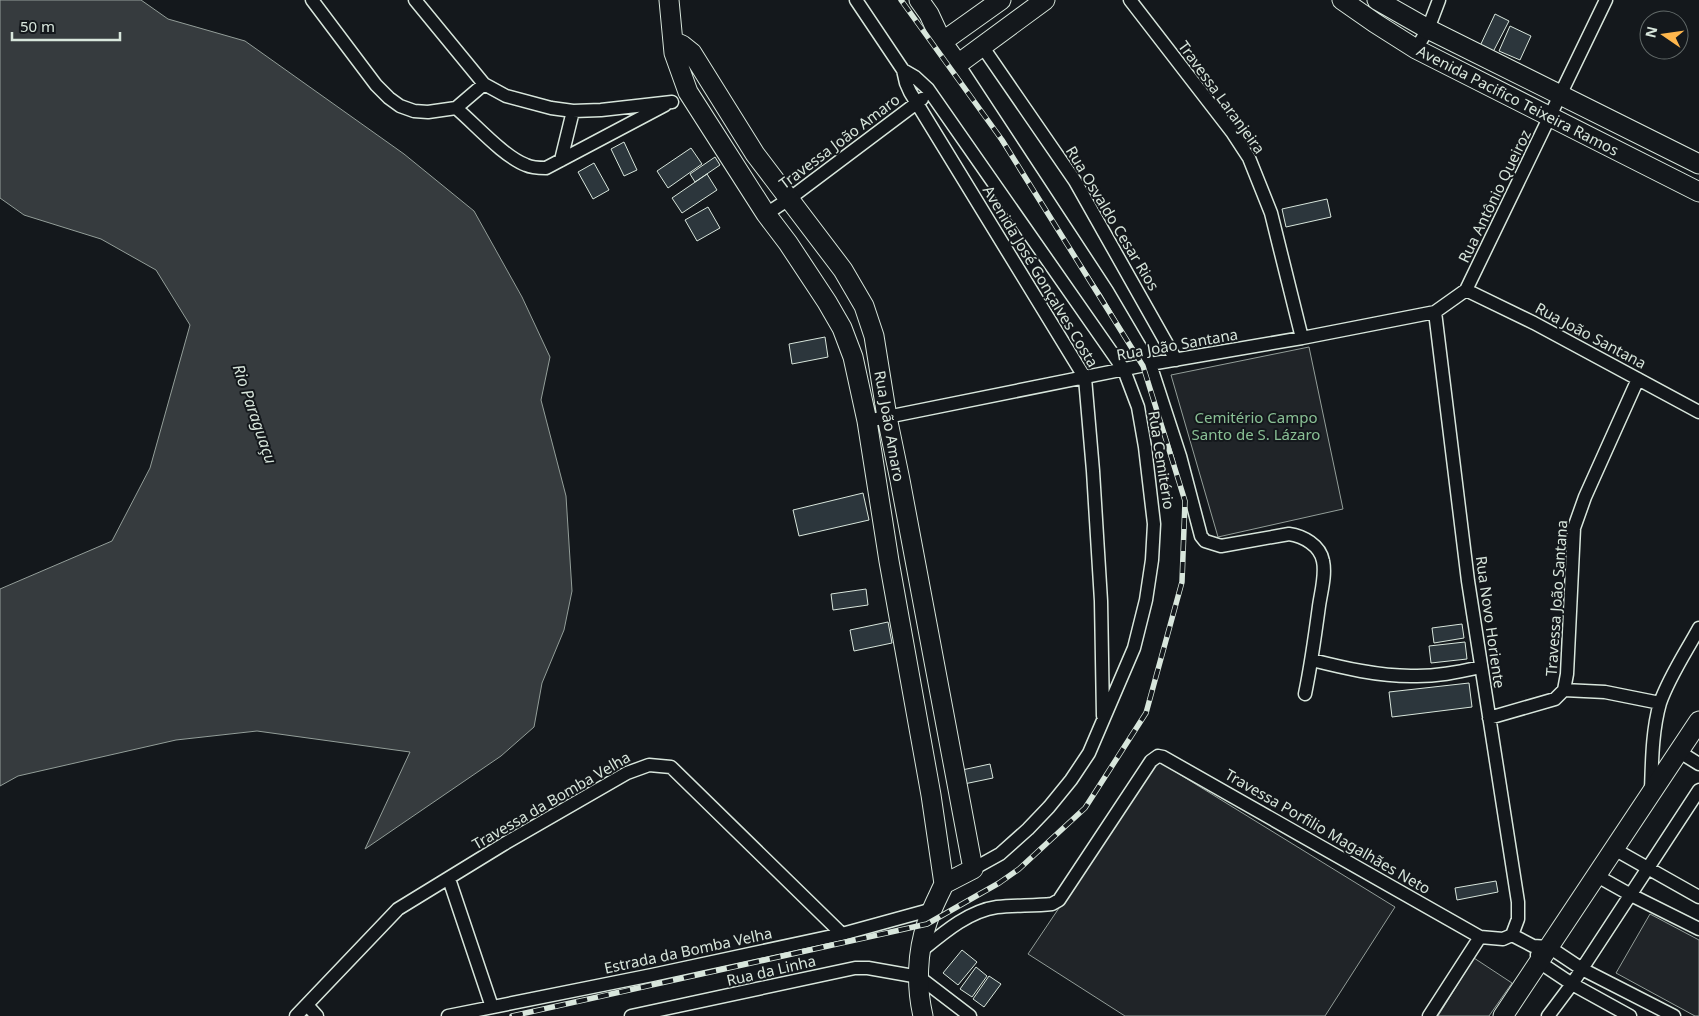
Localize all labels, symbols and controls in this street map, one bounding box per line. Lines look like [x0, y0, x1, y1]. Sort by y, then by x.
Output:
scale bar [12, 10, 120, 42]
north arrow [1639, 10, 1689, 60]
text: 50 m [20, 16, 55, 36]
text: N [1640, 24, 1661, 40]
street label: Travessa Laranjeira [1174, 37, 1270, 157]
street label: Avenida Pacifico Teixeira Ramos [1414, 40, 1622, 160]
street label: Travessa João Amaro [775, 89, 903, 193]
street label: Rua Antônio Queiroz [1453, 126, 1535, 266]
street label: Rua Osvaldo Cesar Rios [1062, 142, 1164, 294]
street label: Avenida José Gonçalves Costa [979, 181, 1103, 371]
street label: Rua João Santana [1532, 297, 1650, 373]
street label: Rua João Santana [1115, 323, 1239, 365]
water label: Rio Paraguaçu [228, 361, 282, 467]
street label: Rua João Amaro [870, 369, 910, 483]
park label: Cemitério Campo Santo de S. Lázaro [1192, 407, 1320, 444]
street label: Rua Cemitério [1144, 409, 1180, 511]
street label: Travessa João Santana [1541, 519, 1571, 677]
street label: Rua Novo Horiente [1472, 554, 1510, 690]
street label: Travessa da Bomba Velha [468, 747, 634, 853]
street label: Travessa Porfilio Magalhães Neto [1222, 764, 1434, 898]
street label: Estrada da Bomba Velha [602, 922, 774, 978]
street label: Rua da Linha [724, 950, 818, 990]

